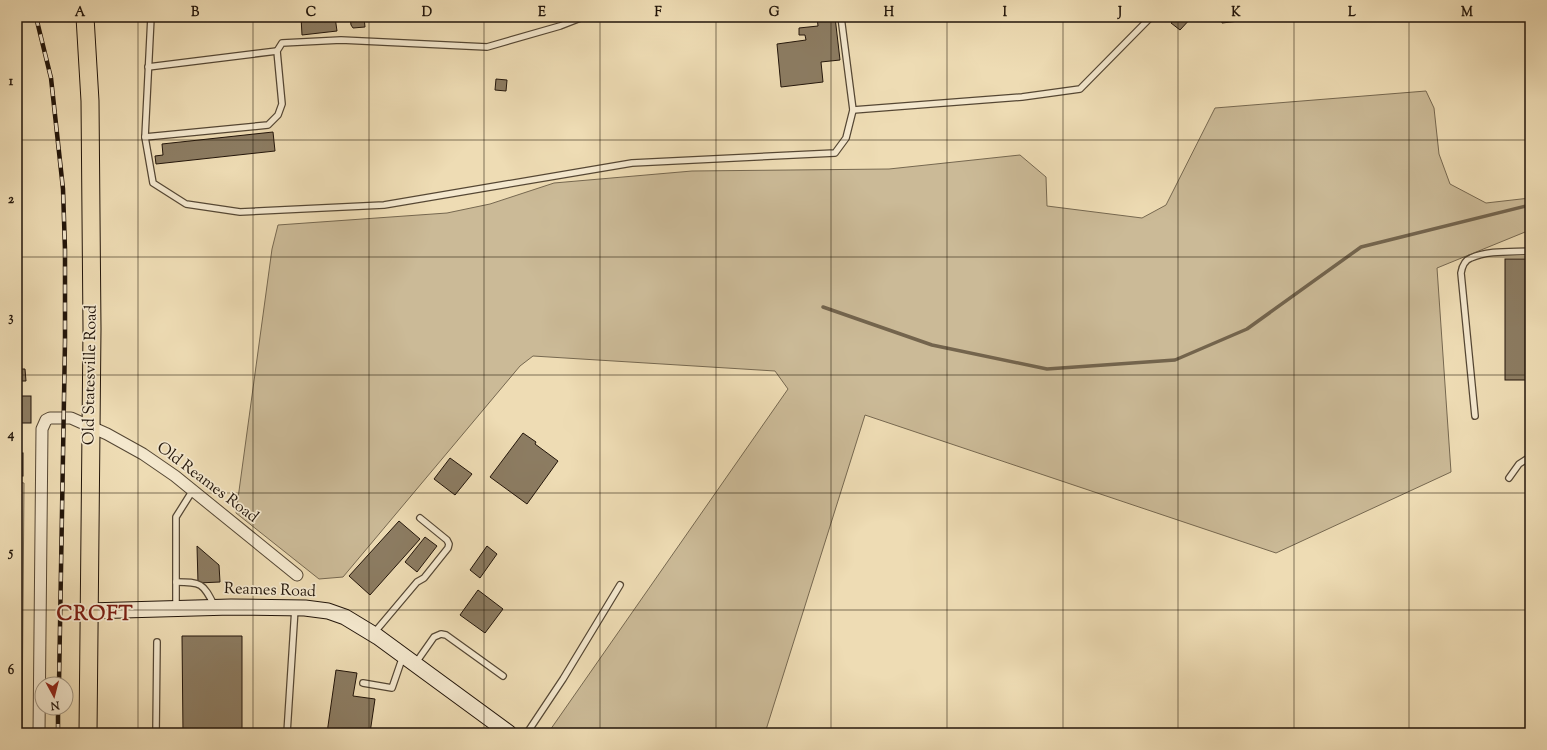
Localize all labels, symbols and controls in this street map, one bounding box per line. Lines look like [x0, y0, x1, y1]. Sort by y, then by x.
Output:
text: A [75, 4, 86, 22]
text: B [191, 4, 200, 22]
text: C [306, 4, 316, 22]
text: D [422, 4, 432, 22]
text: E [538, 4, 546, 22]
text: F [654, 4, 662, 22]
text: G [769, 4, 780, 22]
text: H [884, 4, 895, 22]
text: I [1003, 4, 1008, 22]
text: J [1117, 4, 1122, 22]
text: K [1231, 4, 1241, 22]
text: L [1348, 4, 1356, 22]
text: M [1461, 4, 1473, 22]
text: 1 [9, 73, 14, 91]
text: 2 [8, 191, 15, 209]
street label: Old Statesville Road [78, 305, 104, 445]
text: 3 [8, 309, 14, 327]
text: 4 [7, 426, 15, 444]
street label: Old Reames Road [151, 437, 263, 529]
text: 5 [8, 544, 14, 562]
street label: Reames Road [224, 578, 316, 604]
district label: CROFT [56, 601, 134, 630]
text: 6 [8, 662, 15, 680]
north arrow [34, 676, 74, 716]
text: N [50, 696, 61, 713]

